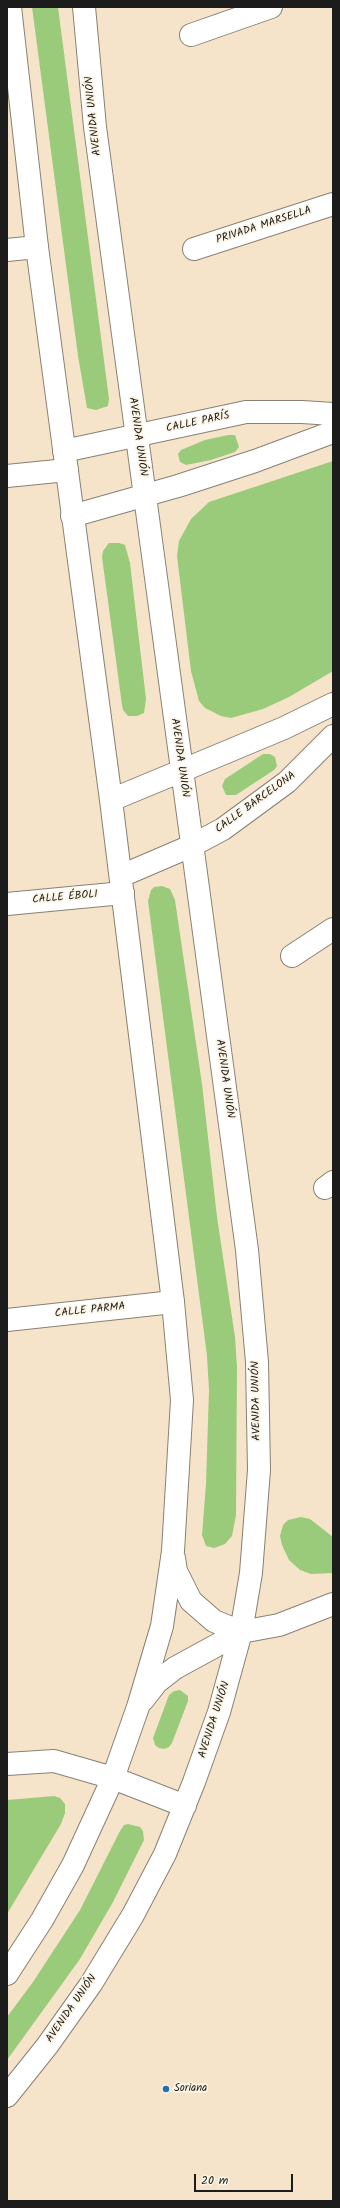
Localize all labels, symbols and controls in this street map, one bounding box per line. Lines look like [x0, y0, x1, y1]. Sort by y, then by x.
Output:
street label: AVENIDA UNIÓN [83, 76, 105, 156]
street label: PRIVADA MARSELLA [215, 204, 313, 248]
street label: AVENIDA UNIÓN [125, 397, 149, 477]
street label: CALLE PARÍS [165, 410, 231, 436]
street label: AVENIDA UNIÓN [167, 718, 191, 798]
street label: CALLE BARCELONA [213, 769, 299, 837]
street label: CALLE ÉBOLI [32, 889, 98, 907]
street label: AVENIDA UNIÓN [212, 1039, 236, 1119]
street label: CALLE PARMA [54, 1301, 126, 1321]
street label: AVENIDA UNIÓN [250, 1361, 264, 1441]
street label: AVENIDA UNIÓN [196, 1680, 234, 1760]
street label: AVENIDA UNIÓN [44, 1973, 100, 2045]
place label: Soriana [174, 2082, 207, 2096]
marker: Soriana [161, 2084, 171, 2094]
scale bar [196, 2166, 295, 2192]
text: 20 m [201, 2171, 228, 2190]

